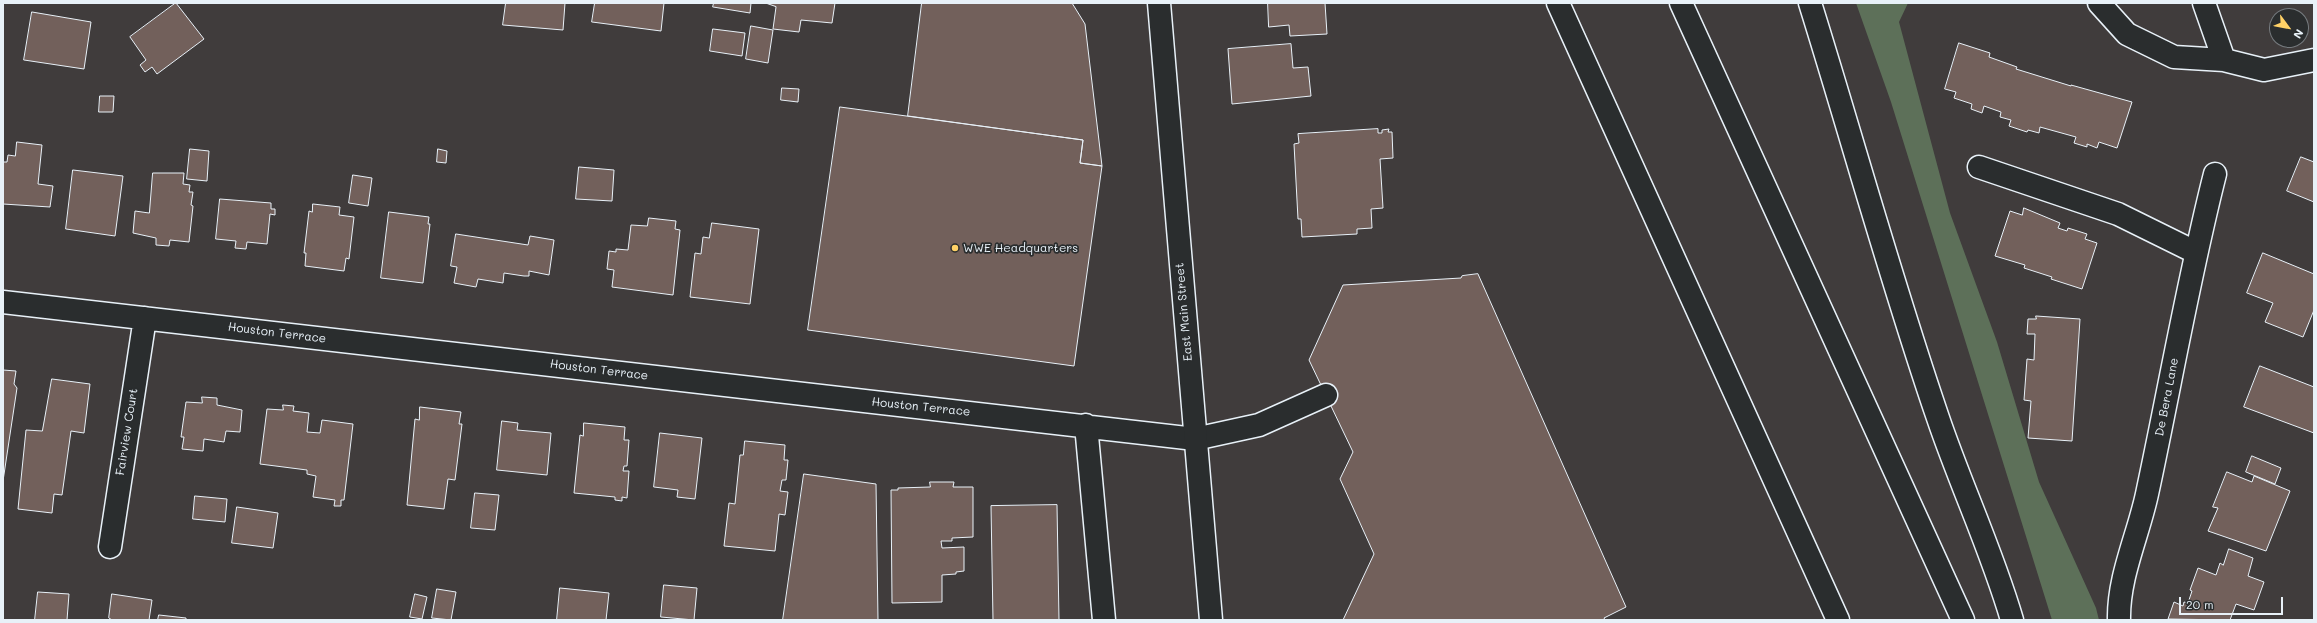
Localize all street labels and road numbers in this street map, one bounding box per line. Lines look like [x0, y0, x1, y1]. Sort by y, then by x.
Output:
street label: East Main Street [1173, 262, 1195, 362]
street label: Houston Terrace [227, 320, 327, 346]
street label: Houston Terrace [549, 357, 649, 383]
street label: De Bera Lane [2152, 357, 2182, 437]
street label: Fairview Court [113, 387, 141, 477]
street label: Houston Terrace [871, 395, 971, 419]

